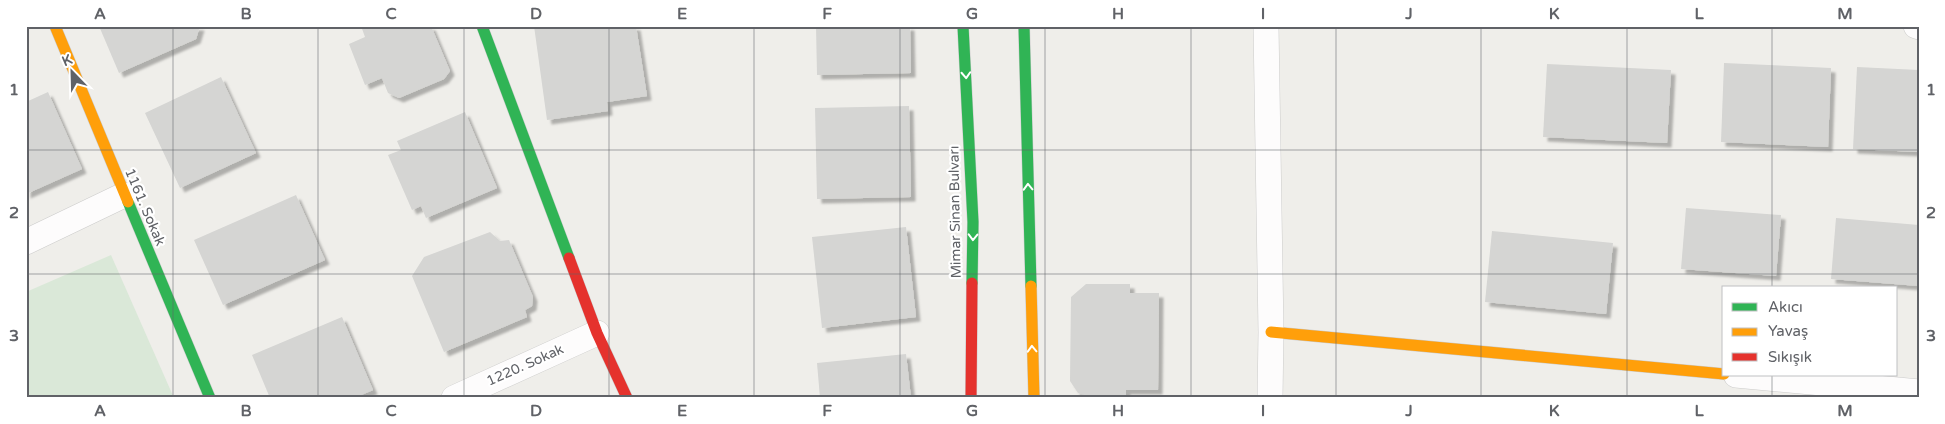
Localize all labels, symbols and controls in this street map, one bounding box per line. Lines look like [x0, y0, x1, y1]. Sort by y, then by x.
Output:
text: A [94, 4, 106, 24]
text: B [240, 4, 252, 24]
text: C [385, 4, 397, 24]
text: D [530, 4, 542, 24]
text: E [677, 4, 687, 24]
text: F [822, 4, 832, 24]
text: G [966, 4, 978, 24]
text: H [1112, 4, 1124, 24]
text: I [1261, 4, 1265, 24]
text: J [1404, 4, 1413, 24]
text: K [1549, 4, 1560, 24]
text: L [1694, 4, 1704, 24]
text: M [1837, 4, 1853, 24]
north arrow [48, 48, 98, 98]
text: K [59, 51, 75, 70]
one-way arrow [960, 71, 971, 79]
text: 1 [9, 80, 19, 100]
text: 1 [1926, 80, 1936, 100]
street label: Mimar Sinan Bulvarı [945, 145, 965, 279]
street label: 1161. Sokak [121, 166, 169, 249]
one-way arrow [1023, 182, 1033, 190]
text: 2 [9, 203, 19, 223]
text: 2 [1926, 203, 1936, 223]
one-way arrow [968, 234, 978, 242]
legend [1722, 286, 1898, 376]
text: Akıcı [1768, 298, 1803, 316]
text: Yavaş [1768, 322, 1808, 340]
text: 3 [9, 326, 19, 346]
text: 3 [1926, 326, 1936, 346]
street label: 1220. Sokak [484, 340, 567, 390]
one-way arrow [1027, 345, 1038, 353]
text: Sıkışık [1768, 348, 1812, 366]
text: A [94, 401, 106, 421]
text: B [240, 401, 252, 421]
text: C [385, 401, 397, 421]
text: D [530, 401, 542, 421]
text: E [677, 401, 687, 421]
text: F [822, 401, 832, 421]
text: G [966, 401, 978, 421]
text: H [1112, 401, 1124, 421]
text: I [1261, 401, 1265, 421]
text: J [1404, 401, 1413, 421]
text: K [1549, 401, 1560, 421]
text: L [1694, 401, 1704, 421]
text: M [1837, 401, 1853, 421]

